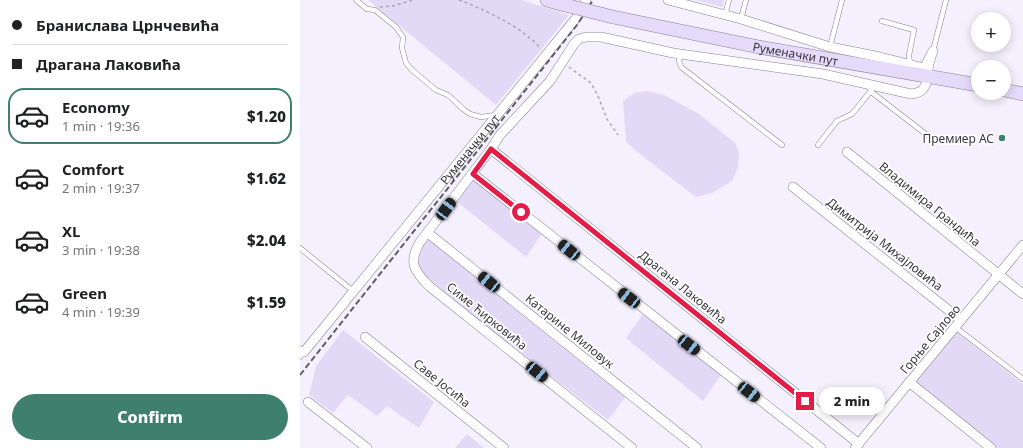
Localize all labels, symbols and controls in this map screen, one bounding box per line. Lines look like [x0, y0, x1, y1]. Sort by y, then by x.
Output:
map controls [971, 12, 1011, 100]
button: + [971, 12, 1011, 52]
text: Бранислава Црнчевића [36, 15, 219, 35]
street label: Руменачки пут [751, 37, 840, 69]
text: Драгана Лаковића [36, 54, 181, 74]
button: − [971, 60, 1011, 100]
text: Economy [62, 97, 130, 117]
icon: car [14, 98, 50, 134]
text: $1.20 [247, 106, 286, 126]
street label: Руменачки пут [436, 110, 504, 188]
text: 1 min · 19:36 [62, 117, 140, 135]
place label: Премиер АС [923, 130, 994, 147]
marker: Премиер АС [997, 133, 1007, 143]
street label: Владимира Грандића [876, 158, 984, 250]
text: Comfort [62, 159, 124, 179]
icon: car [14, 160, 50, 196]
text: $1.62 [247, 168, 286, 188]
text: 2 min · 19:37 [62, 179, 140, 197]
street label: Димитрија Михајловића [824, 193, 946, 295]
car [434, 196, 458, 222]
route start [512, 203, 530, 221]
text: XL [62, 221, 80, 241]
icon: car [14, 222, 50, 258]
text: $2.04 [247, 230, 286, 250]
car [556, 238, 582, 262]
text: 3 min · 19:38 [62, 241, 140, 259]
street label: Драгана Лаковића [636, 246, 730, 328]
car [476, 270, 502, 294]
street label: Симе Ћирковића [443, 278, 531, 354]
text: Green [62, 283, 107, 303]
icon: car [14, 284, 50, 320]
car [616, 286, 642, 310]
street label: Катарине Миловук [522, 290, 618, 373]
text: $1.59 [247, 292, 286, 312]
street label: Горње Сајлово [896, 301, 964, 377]
text: 4 min · 19:39 [62, 303, 140, 321]
car [676, 333, 702, 357]
street label: Саве Јосића [410, 355, 474, 411]
car [524, 360, 550, 384]
car [736, 380, 762, 404]
callout: 2 min [819, 387, 885, 415]
route end [796, 392, 814, 410]
text: 2 min [834, 392, 870, 410]
button: Confirm [12, 394, 288, 440]

